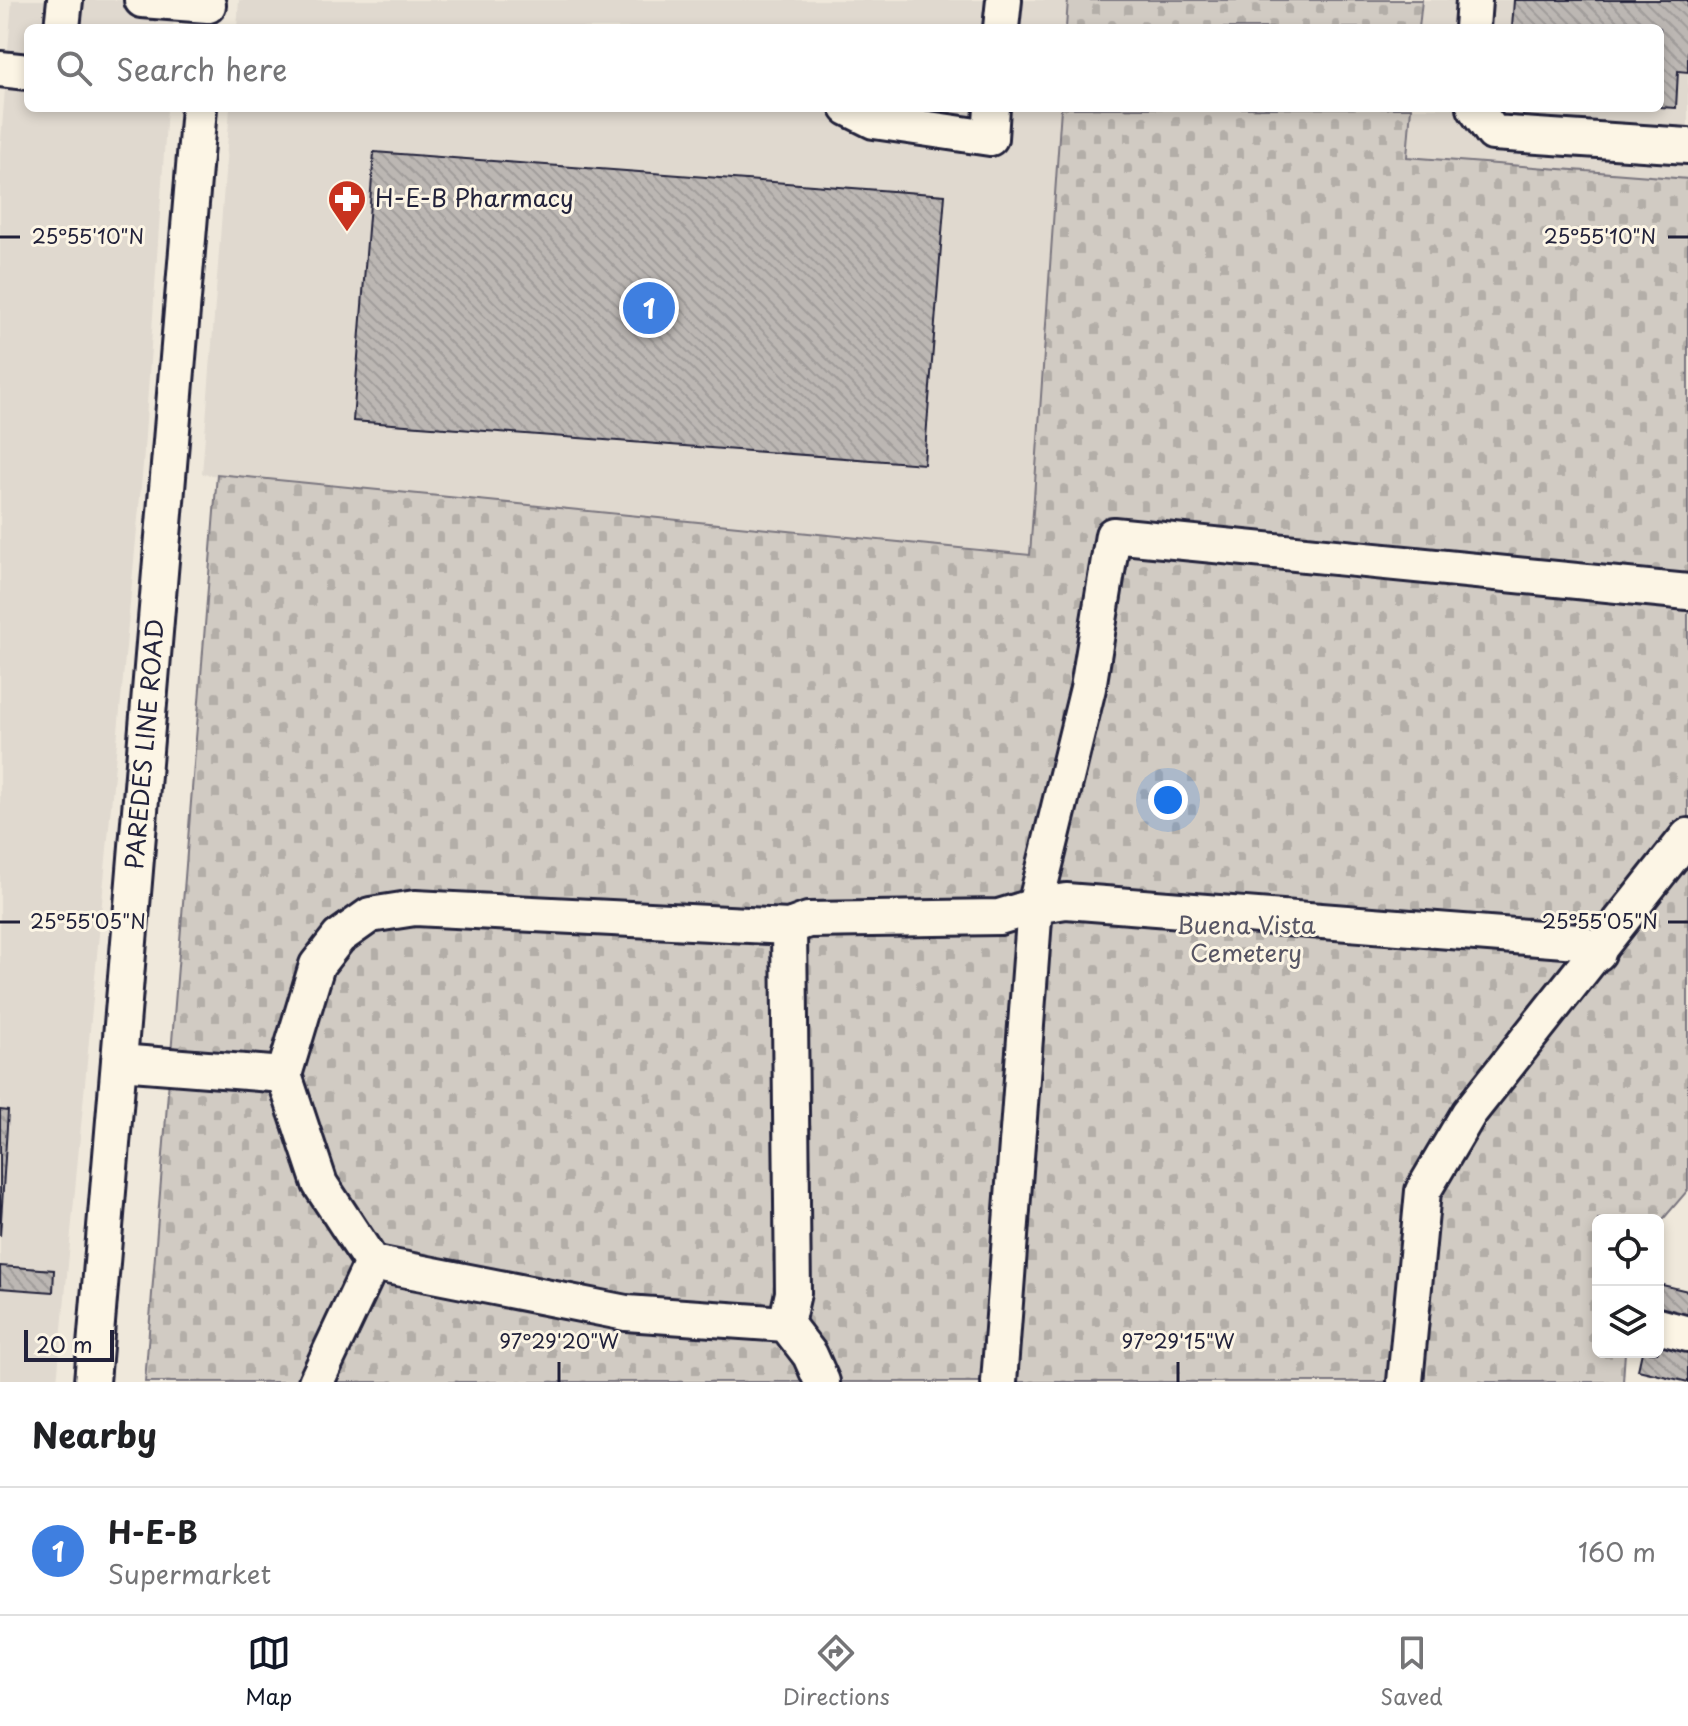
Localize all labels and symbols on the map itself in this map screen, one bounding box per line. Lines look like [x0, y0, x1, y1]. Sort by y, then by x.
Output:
pharmacy icon: H-E-B Pharmacy [326, 178, 368, 233]
place label: H-E-B Pharmacy [375, 179, 574, 215]
text: 25°55'10"N [32, 221, 144, 251]
text: 25°55'10"N [1544, 221, 1656, 251]
pin: 1 [623, 278, 675, 338]
street label: PAREDES LINE ROAD [115, 617, 172, 871]
your location [1148, 780, 1188, 820]
text: 25°55'05"N [30, 906, 146, 936]
park label: Buena Vista Cemetery [1176, 906, 1316, 970]
text: 25°55'05"N [1542, 906, 1658, 936]
scale bar [24, 1326, 114, 1362]
text: 97°29'20"W [499, 1326, 619, 1356]
text: 97°29'15"W [1122, 1326, 1235, 1356]

